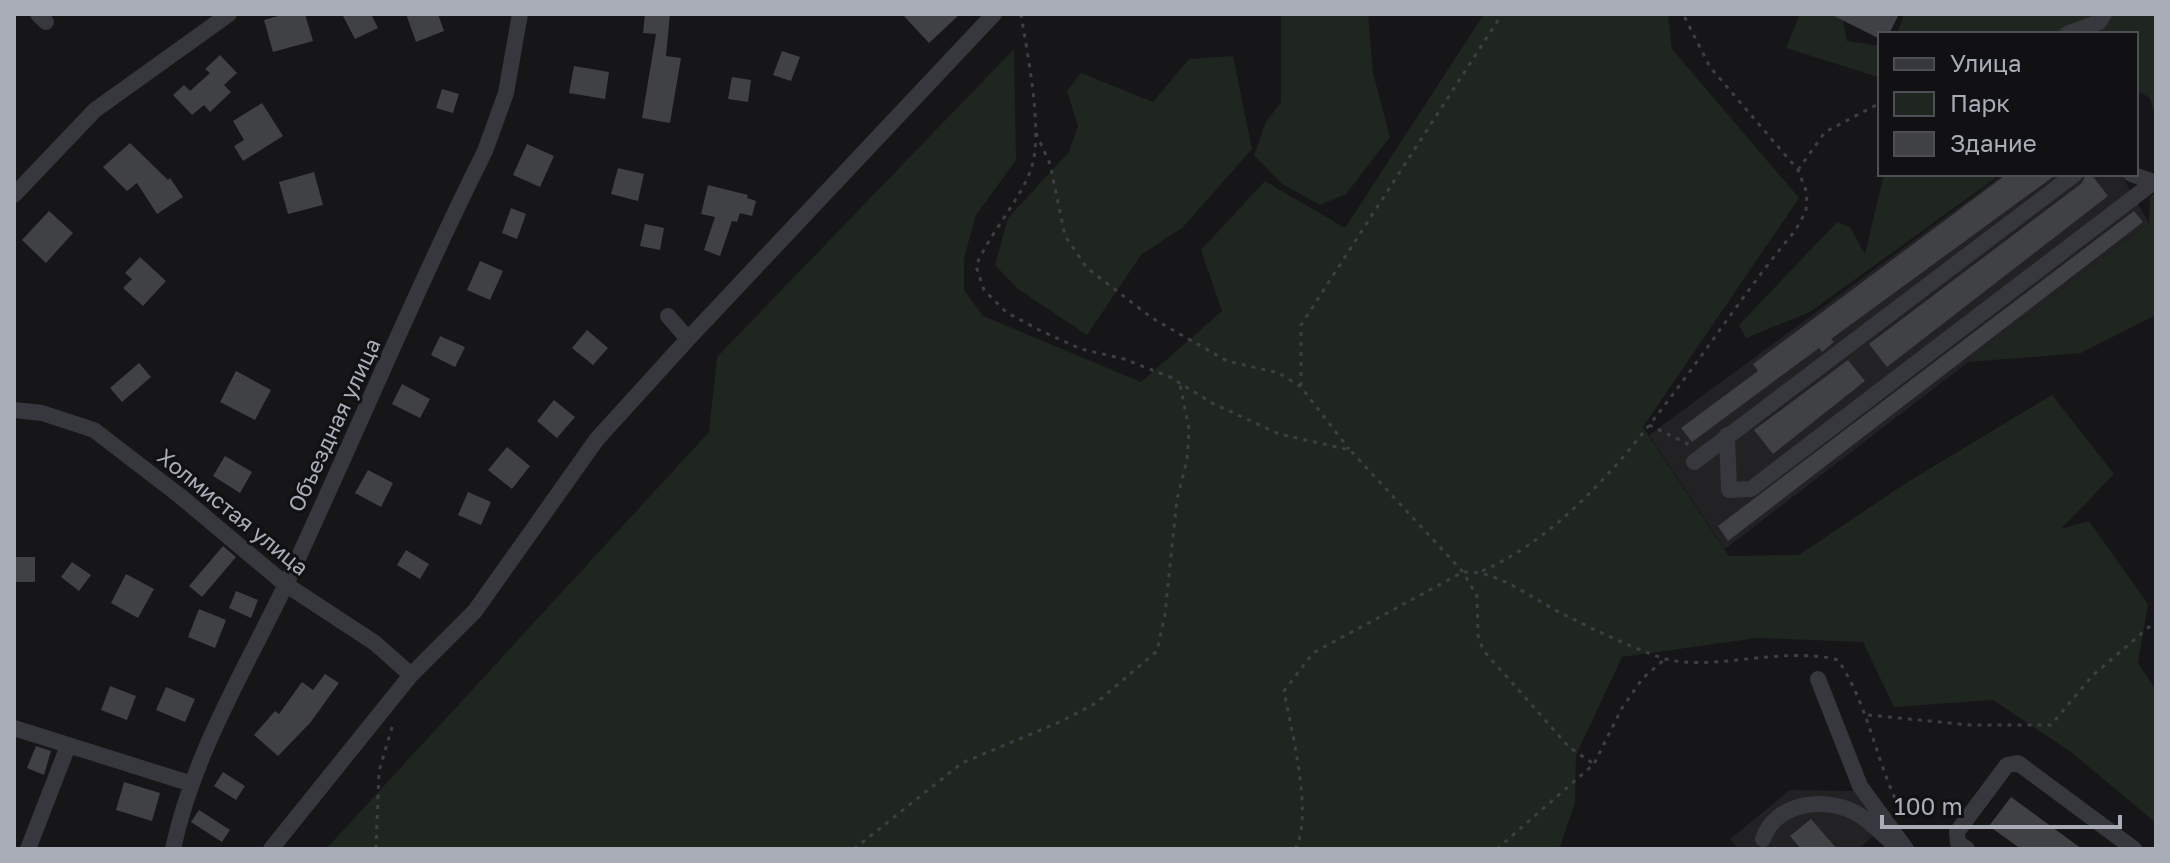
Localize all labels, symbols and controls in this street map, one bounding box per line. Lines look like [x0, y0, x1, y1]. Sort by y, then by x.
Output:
legend [1878, 32, 2138, 176]
text: Улица [1950, 48, 2022, 77]
text: Парк [1950, 88, 2010, 117]
text: Здание [1950, 128, 2037, 157]
street label: Объездная улица [281, 334, 386, 516]
street label: Холмистая улица [152, 442, 314, 581]
scale bar [1882, 779, 2120, 829]
text: 100 m [1894, 791, 1963, 820]

